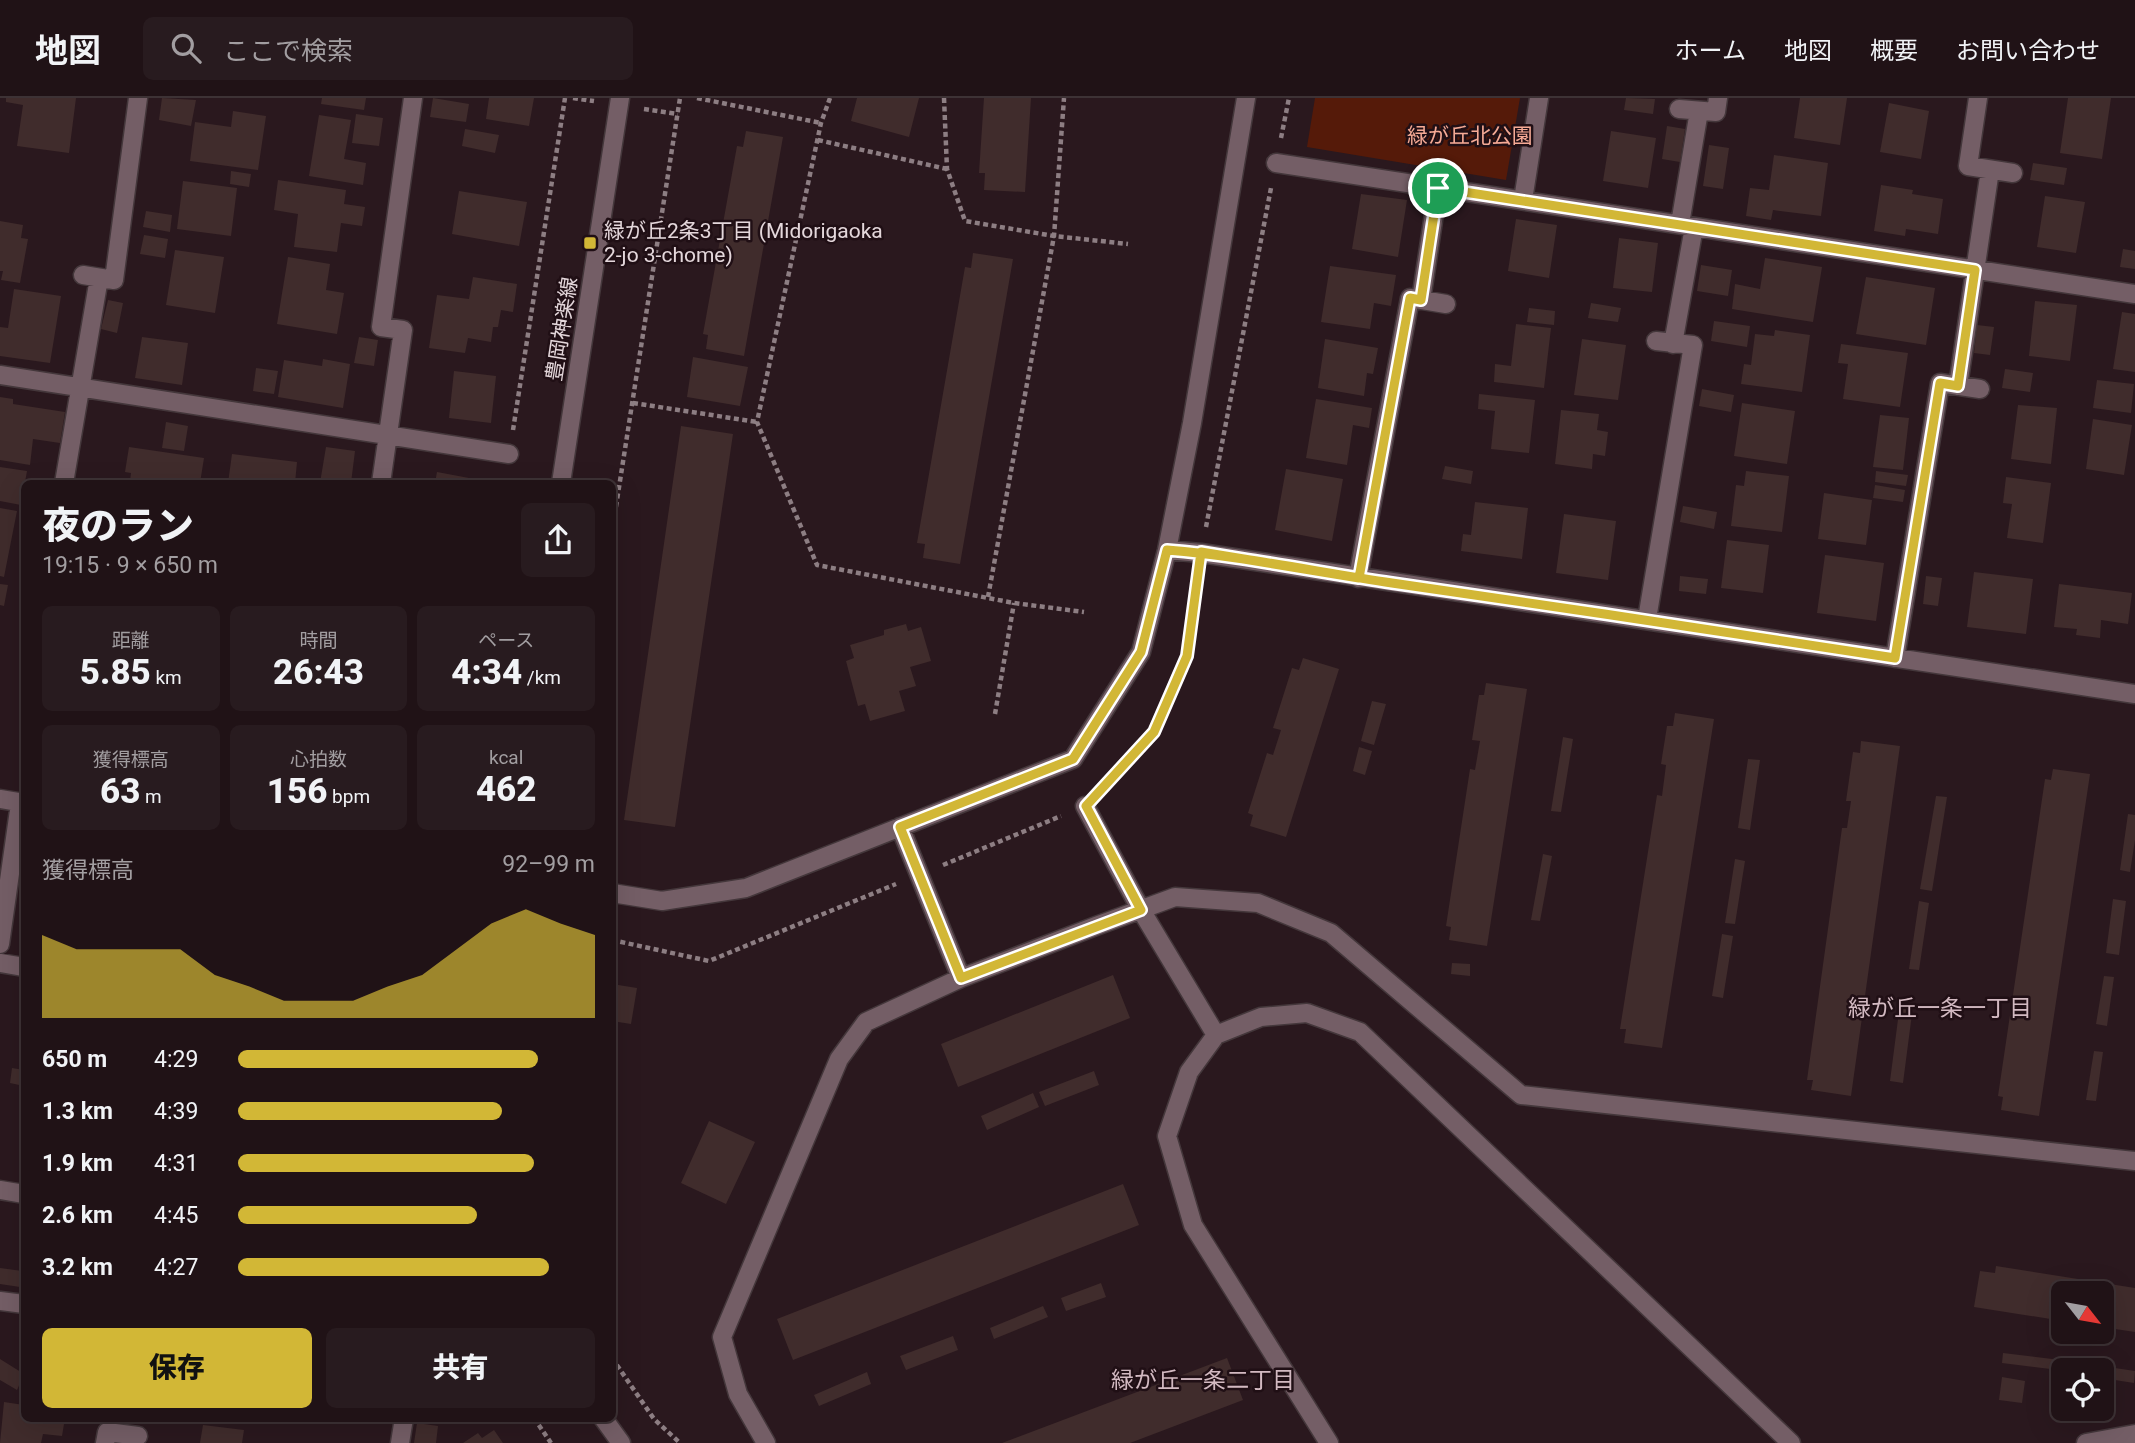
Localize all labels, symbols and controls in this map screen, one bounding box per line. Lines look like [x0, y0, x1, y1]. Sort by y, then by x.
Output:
search box [143, 17, 633, 80]
icon: search [167, 29, 205, 67]
text: 地図 [35, 31, 101, 70]
text: ここで検索 [223, 36, 353, 66]
text: ホーム [1675, 37, 1746, 65]
text: 地図 [1784, 37, 1832, 65]
text: 概要 [1870, 37, 1918, 65]
text: お問い合わせ [1956, 37, 2100, 65]
park label: 緑が丘北公園 [1407, 124, 1533, 148]
pin [1408, 158, 1468, 218]
icon: arrive [1419, 169, 1457, 207]
place label: 緑が丘2条3丁目 (Midorigaoka 2-jo 3-chome) [604, 219, 883, 267]
marker: 緑が丘2条3丁目 (Midorigaoka 2-jo 3-chome) [582, 235, 598, 251]
street label: 豊岡神楽線 [542, 275, 582, 383]
button: share [521, 503, 595, 577]
text: 夜のラン [42, 504, 194, 548]
text: 19:15 · 9 × 650 m [42, 552, 218, 579]
text: 距離 [112, 629, 150, 652]
text: 時間 [299, 629, 338, 652]
text: ペース [478, 629, 534, 652]
text: 5.85 [80, 652, 151, 693]
text: 26:43 [273, 652, 364, 693]
text: 4:34 [451, 652, 522, 693]
text: km [151, 666, 182, 689]
text: /km [522, 666, 561, 689]
text: kcal [489, 746, 523, 769]
text: 獲得標高 [93, 748, 169, 771]
text: 心拍数 [290, 748, 347, 771]
text: 462 [476, 769, 536, 810]
text: 63 [100, 771, 140, 812]
text: 156 [267, 771, 327, 812]
text: m [140, 785, 162, 808]
text: bpm [327, 785, 370, 808]
text: 92–99 m [502, 851, 595, 878]
text: 獲得標高 [42, 857, 134, 884]
district label: 緑が丘一条一丁目 [1848, 995, 2032, 1022]
text: 650 m [42, 1046, 107, 1073]
text: 4:29 [154, 1046, 198, 1073]
text: 1.3 km [42, 1098, 113, 1125]
text: 4:39 [154, 1098, 198, 1125]
text: 1.9 km [42, 1150, 113, 1177]
text: 4:31 [154, 1150, 198, 1177]
text: 2.6 km [42, 1202, 113, 1229]
text: 4:45 [154, 1202, 198, 1229]
text: 3.2 km [42, 1254, 113, 1281]
text: 4:27 [154, 1254, 198, 1281]
north arrow [2051, 1281, 2114, 1344]
map controls [2051, 1281, 2114, 1421]
button: 保存 [42, 1328, 312, 1408]
button: 共有 [326, 1328, 595, 1408]
button: locate [2051, 1358, 2114, 1421]
district label: 緑が丘一条二丁目 [1111, 1367, 1295, 1394]

